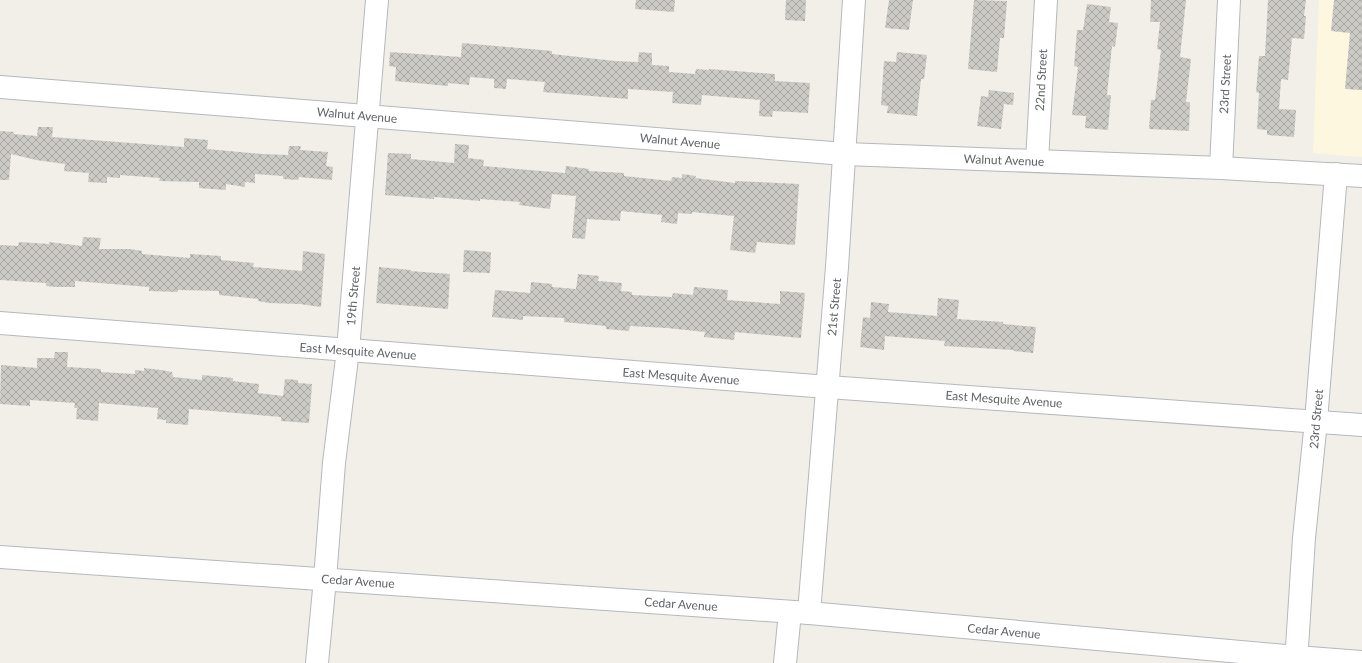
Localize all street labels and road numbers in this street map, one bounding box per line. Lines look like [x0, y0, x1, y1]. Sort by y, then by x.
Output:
street label: 22nd Street [1032, 48, 1050, 111]
street label: 23rd Street [1216, 53, 1234, 114]
street label: Walnut Avenue [316, 104, 398, 126]
street label: Walnut Avenue [639, 130, 721, 152]
street label: Walnut Avenue [963, 151, 1045, 169]
street label: 19th Street [343, 265, 363, 326]
street label: 21st Street [824, 277, 844, 337]
street label: East Mesquite Avenue [299, 339, 417, 363]
street label: East Mesquite Avenue [622, 364, 740, 388]
street label: East Mesquite Avenue [945, 387, 1063, 411]
street label: 23rd Street [1306, 388, 1326, 449]
street label: Cedar Avenue [321, 571, 395, 591]
street label: Cedar Avenue [644, 594, 718, 614]
street label: Cedar Avenue [967, 620, 1041, 642]

